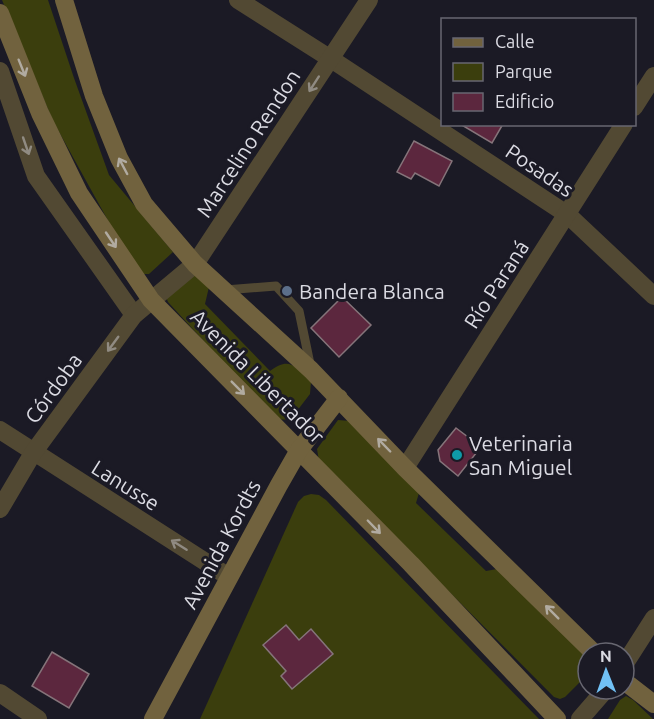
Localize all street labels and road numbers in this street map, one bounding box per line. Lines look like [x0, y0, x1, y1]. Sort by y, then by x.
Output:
street label: Marcelino Rendon [191, 65, 305, 221]
street label: Posadas [501, 139, 579, 201]
street label: Río Paraná [459, 236, 533, 332]
street label: Avenida Libertador [186, 304, 330, 448]
street label: Córdoba [20, 348, 86, 428]
street label: Lanusse [88, 455, 164, 515]
street label: Avenida Kordts [177, 475, 265, 613]

